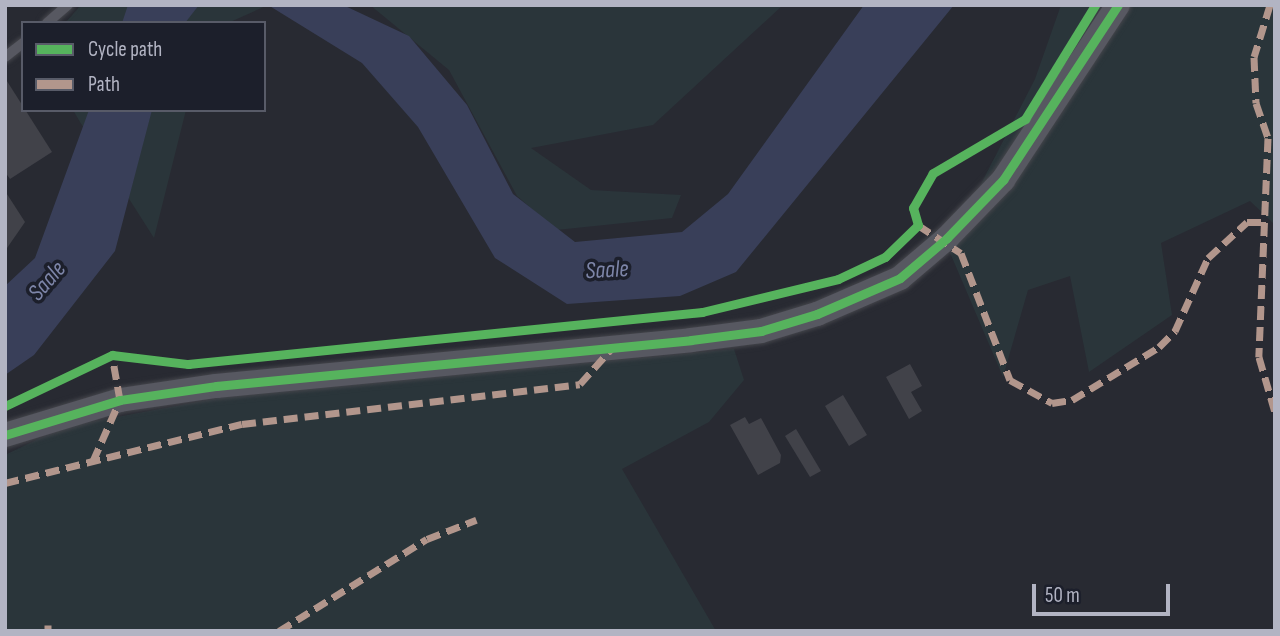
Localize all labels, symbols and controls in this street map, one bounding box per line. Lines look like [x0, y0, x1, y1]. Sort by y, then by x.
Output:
legend [21, 21, 266, 112]
text: Cycle path [88, 37, 162, 62]
text: Path [88, 72, 120, 97]
water label: Saale [585, 254, 629, 286]
water label: Saale [22, 255, 72, 307]
scale bar [1035, 570, 1173, 614]
text: 50 m [1045, 583, 1080, 608]

